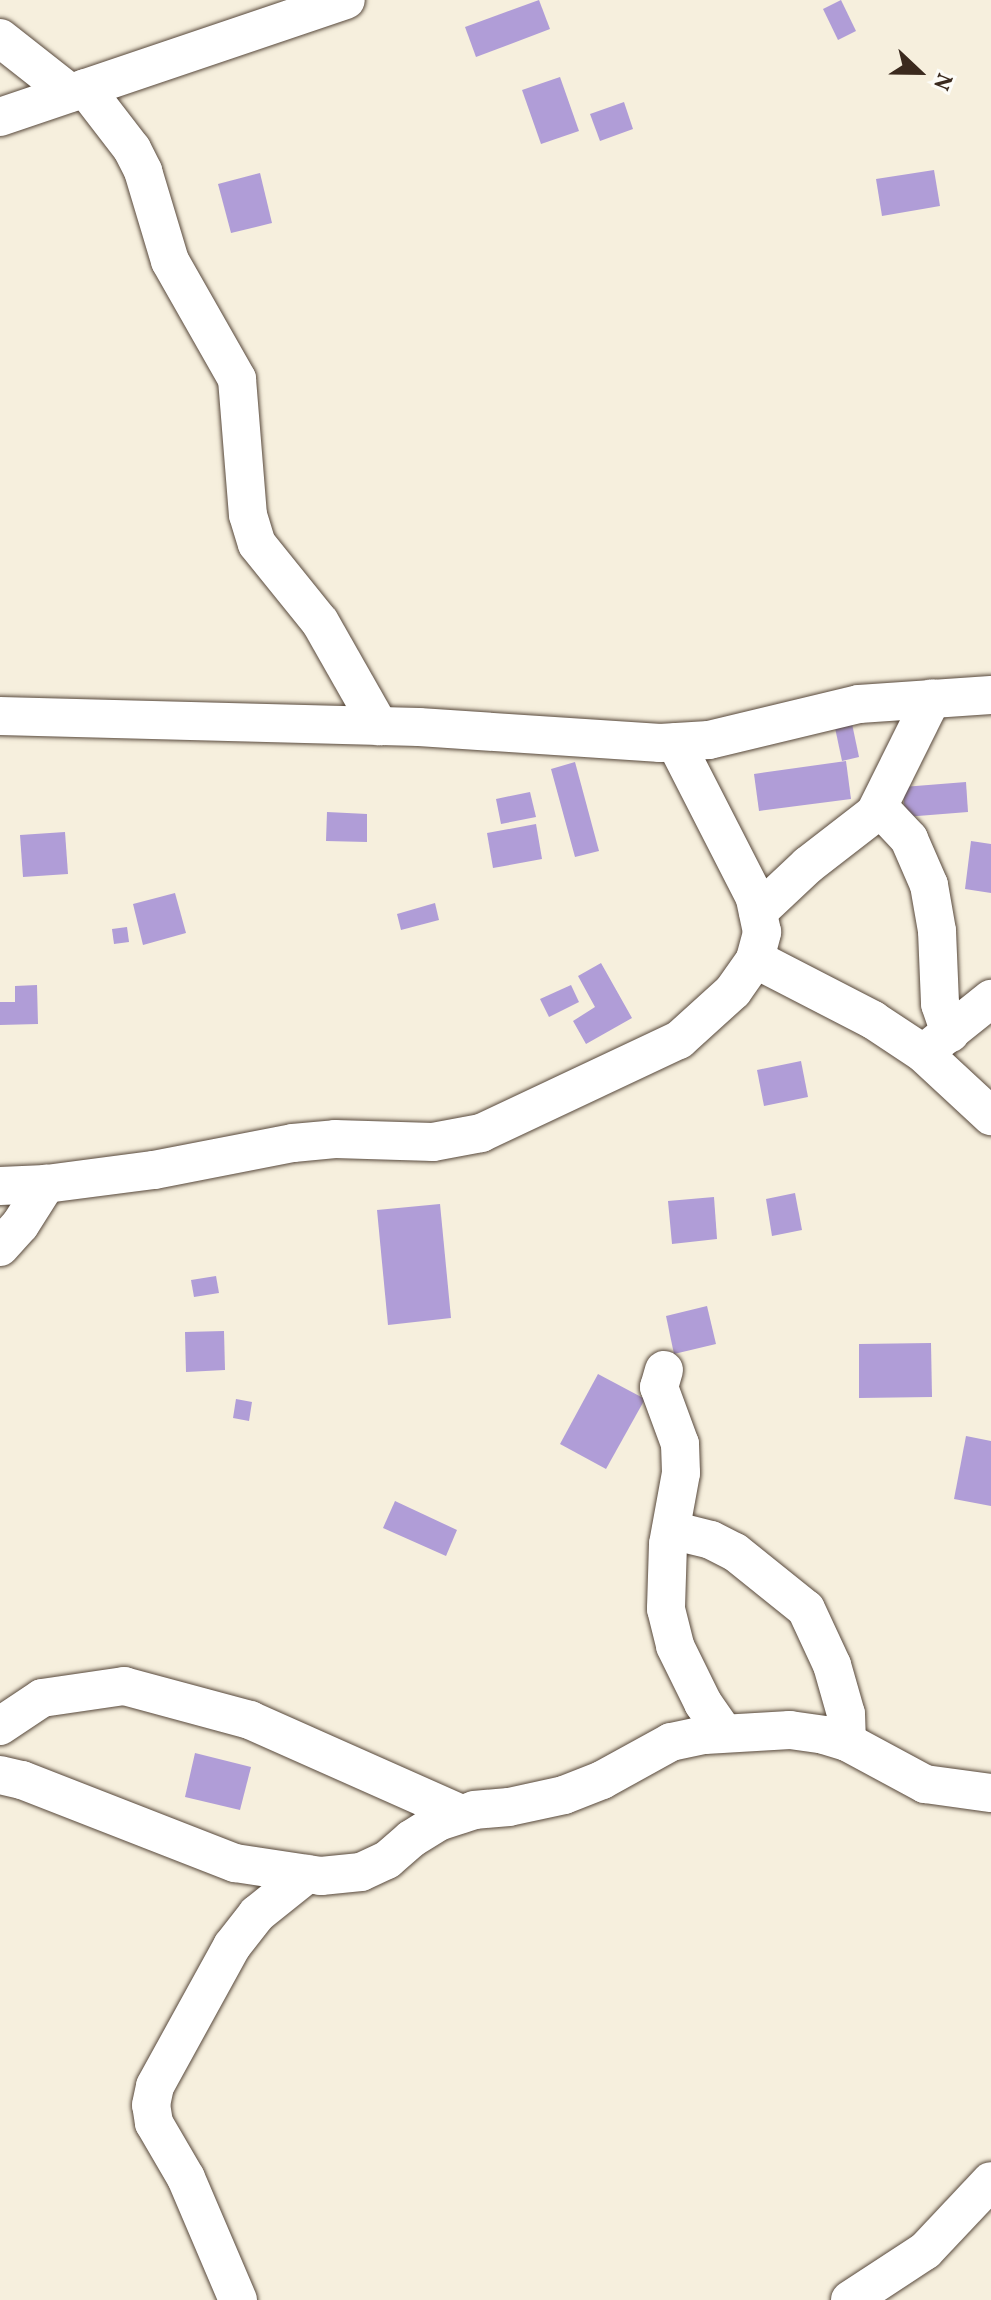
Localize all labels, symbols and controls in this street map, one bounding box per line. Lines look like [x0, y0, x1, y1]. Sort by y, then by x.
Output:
north arrow [879, 32, 959, 112]
text: N [924, 68, 959, 94]

